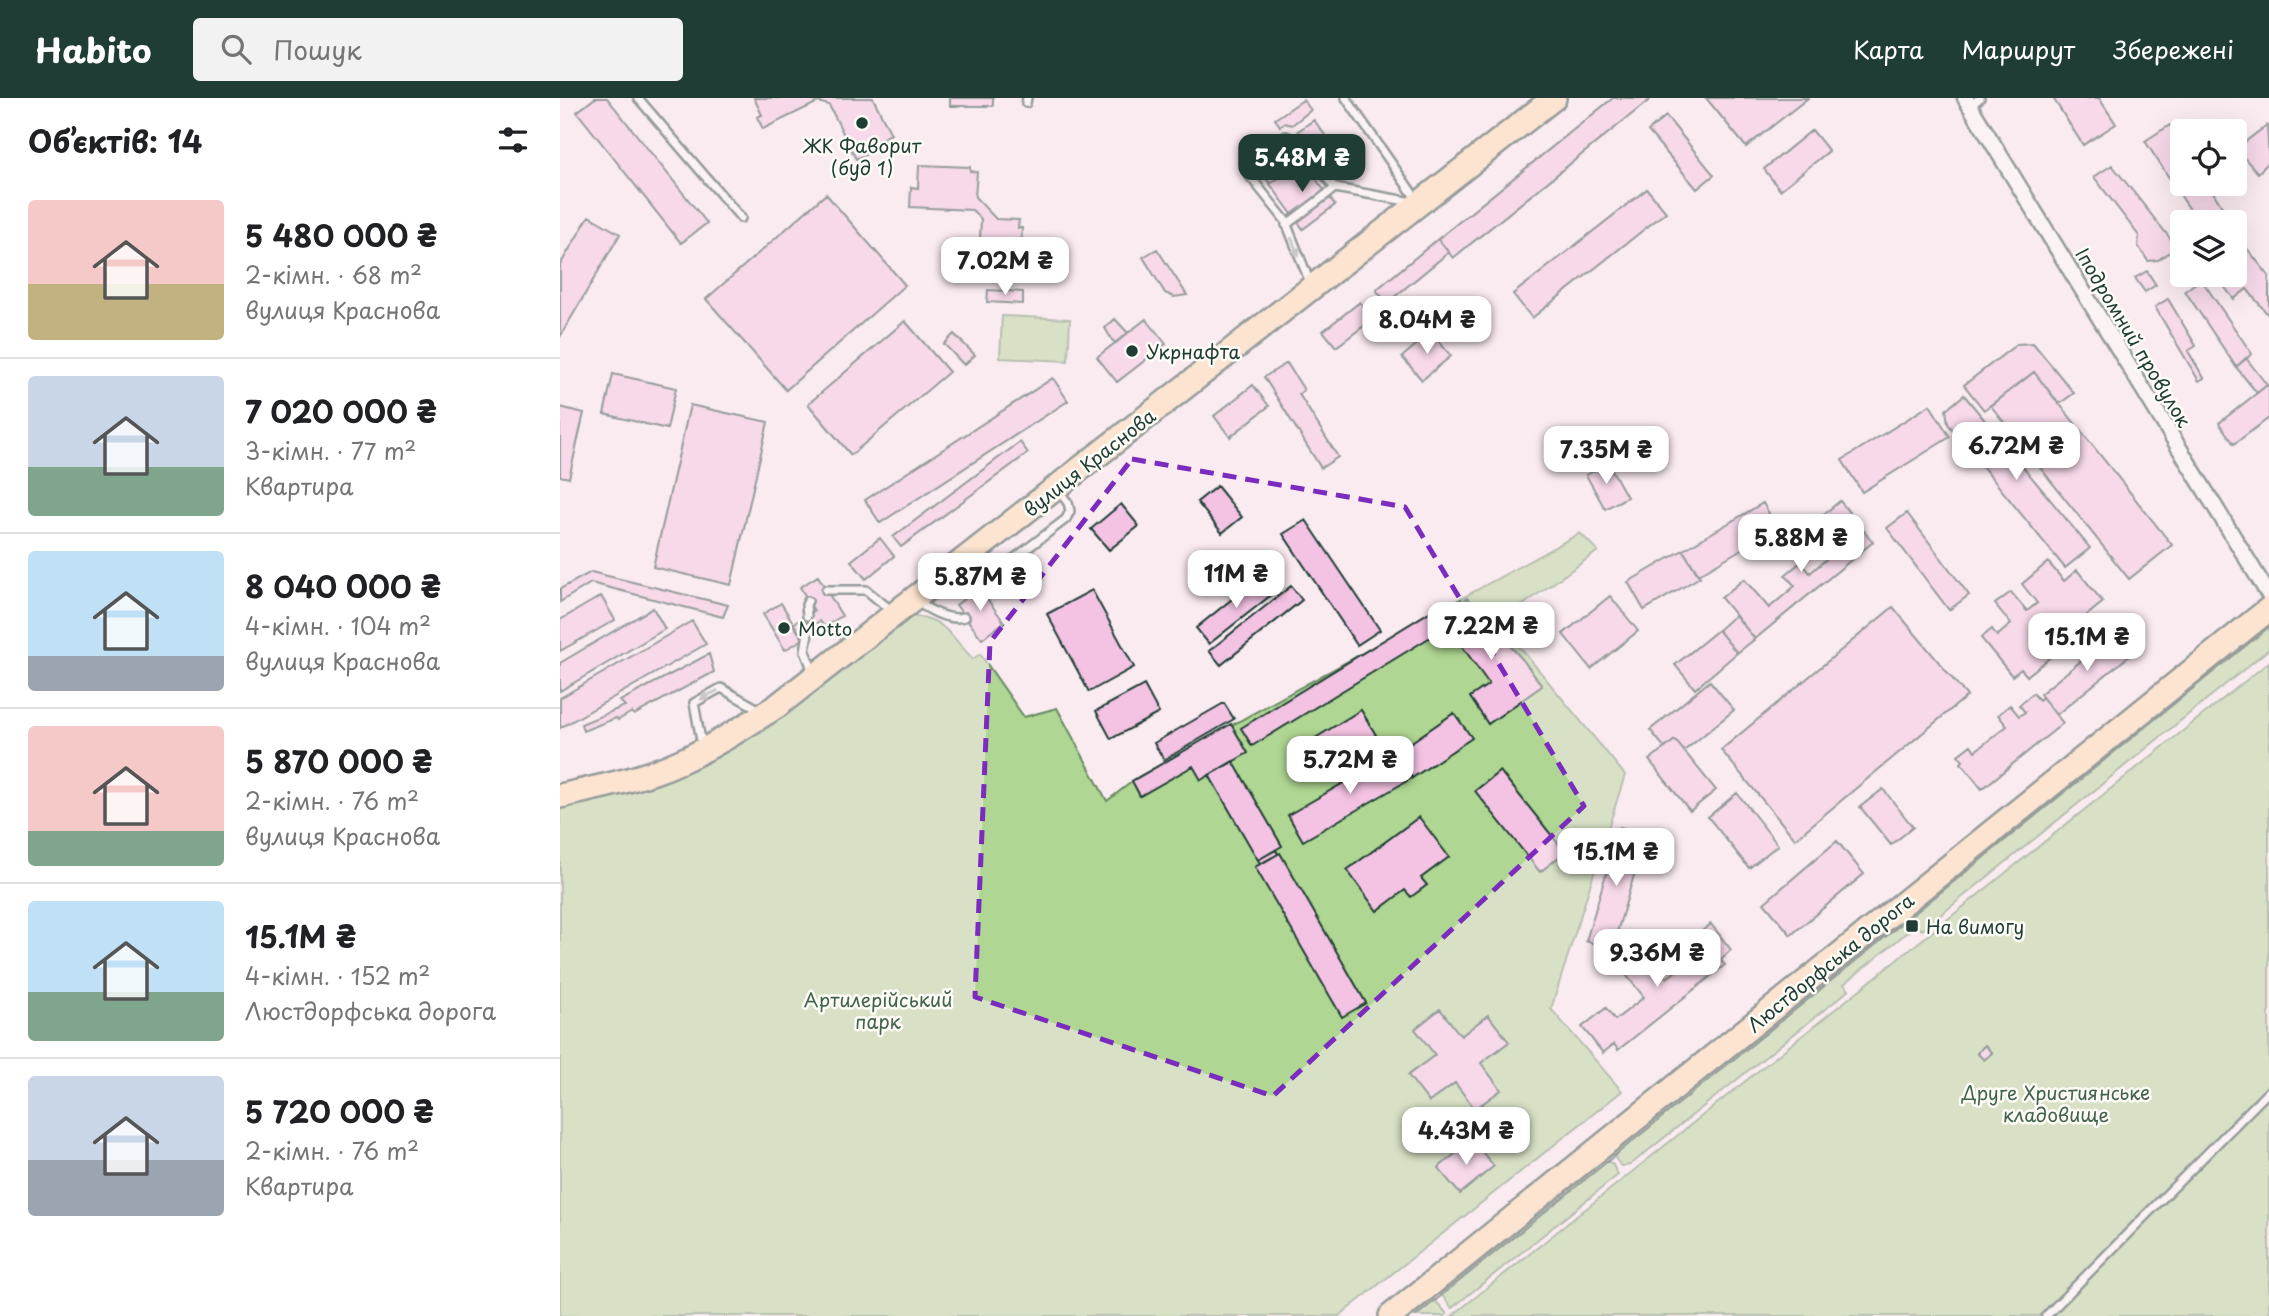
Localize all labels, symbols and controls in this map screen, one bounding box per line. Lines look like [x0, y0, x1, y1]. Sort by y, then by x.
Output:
search box [193, 18, 683, 81]
text: Habito [35, 24, 151, 74]
icon: search [217, 30, 255, 68]
text: Пошук [273, 30, 362, 69]
text: Карта [1853, 31, 1924, 67]
text: Маршрут [1962, 31, 2075, 67]
text: Збережені [2113, 31, 2234, 67]
marker: ЖК Фаворит (буд 1) [854, 115, 870, 131]
text: Об’єктів: 14 [28, 118, 202, 163]
map controls [2170, 119, 2247, 287]
button: locate [2170, 119, 2247, 196]
icon: filters [494, 121, 532, 159]
place label: ЖК Фаворит (буд 1) [803, 131, 922, 181]
pin: 5.48M ₴ [1237, 134, 1367, 194]
text: 5.48M ₴ [1254, 139, 1350, 174]
button: layers [2170, 210, 2247, 287]
text: 5 480 000 ₴ [245, 212, 437, 257]
icon: home [84, 228, 168, 312]
one-way arrow [1290, 237, 1301, 258]
pin: 7.02M ₴ [940, 238, 1070, 297]
text: 7.02M ₴ [957, 242, 1053, 277]
street label: Іподромний провулок [2069, 242, 2199, 433]
text: 2-кімн. · 68 m² [245, 257, 422, 292]
text: вулиця Краснова [245, 292, 440, 327]
pin: 8.04M ₴ [1362, 296, 1492, 356]
text: 8.04M ₴ [1378, 301, 1476, 336]
place label: Укрнафта [1146, 337, 1241, 365]
marker: Укрнафта [1124, 343, 1140, 359]
text: 7 020 000 ₴ [245, 388, 437, 433]
street label: вулиця Краснова [1017, 401, 1161, 523]
icon: home [84, 404, 168, 488]
pin: 6.72M ₴ [1951, 422, 2081, 482]
pin: 7.35M ₴ [1541, 426, 1671, 486]
text: 6.72M ₴ [1968, 427, 2064, 462]
text: 7.35M ₴ [1560, 431, 1652, 466]
text: 3-кімн. · 77 m² [245, 433, 416, 468]
text: Квартира [245, 468, 353, 503]
pin: 5.88M ₴ [1736, 514, 1866, 574]
text: 5.88M ₴ [1754, 519, 1848, 554]
pin: 11M ₴ [1187, 550, 1285, 610]
pin: 5.87M ₴ [915, 554, 1045, 613]
text: 11M ₴ [1204, 555, 1268, 590]
text: 5.87M ₴ [934, 558, 1026, 593]
text: 8 040 000 ₴ [245, 563, 441, 608]
icon: home [84, 579, 168, 663]
pin: 7.22M ₴ [1426, 602, 1556, 662]
text: 7.22M ₴ [1444, 607, 1538, 642]
text: 4-кімн. · 104 m² [245, 608, 431, 643]
place label: Motto [798, 614, 852, 642]
pin: 15.1M ₴ [2022, 614, 2152, 673]
text: 15.1M ₴ [2044, 618, 2130, 653]
marker: Motto [776, 620, 792, 636]
text: вулиця Краснова [245, 643, 440, 678]
one-way arrow [699, 689, 719, 700]
pin: 5.72M ₴ [1285, 736, 1415, 796]
text: 5 870 000 ₴ [245, 738, 433, 783]
text: 5.72M ₴ [1303, 741, 1397, 776]
icon: home [84, 754, 168, 838]
text: 2-кімн. · 76 m² [245, 783, 419, 818]
text: вулиця Краснова [245, 818, 440, 853]
pin: 15.1M ₴ [1551, 828, 1681, 888]
text: 15.1M ₴ [1573, 833, 1659, 868]
street label: Люстдорфська дорога [1741, 886, 1920, 1038]
place label: На вимогу [1926, 912, 2024, 940]
text: 15.1M ₴ [245, 913, 356, 958]
marker: На вимогу [1904, 918, 1920, 934]
icon: home [84, 929, 168, 1013]
pin: 9.36M ₴ [1592, 930, 1722, 989]
text: 9.36M ₴ [1610, 934, 1704, 969]
text: 4-кімн. · 152 m² [245, 958, 430, 993]
park label: Артилерійський парк [804, 985, 952, 1035]
text: Люстдорфська дорога [245, 993, 496, 1028]
park label: Друге Християнське кладовище [1961, 1078, 2150, 1128]
text: 5 720 000 ₴ [245, 1088, 434, 1133]
icon: home [84, 1104, 168, 1188]
pin: 4.43M ₴ [1401, 1108, 1531, 1167]
text: 4.43M ₴ [1418, 1112, 1514, 1147]
text: 2-кімн. · 76 m² [245, 1133, 419, 1168]
text: Квартира [245, 1168, 353, 1203]

